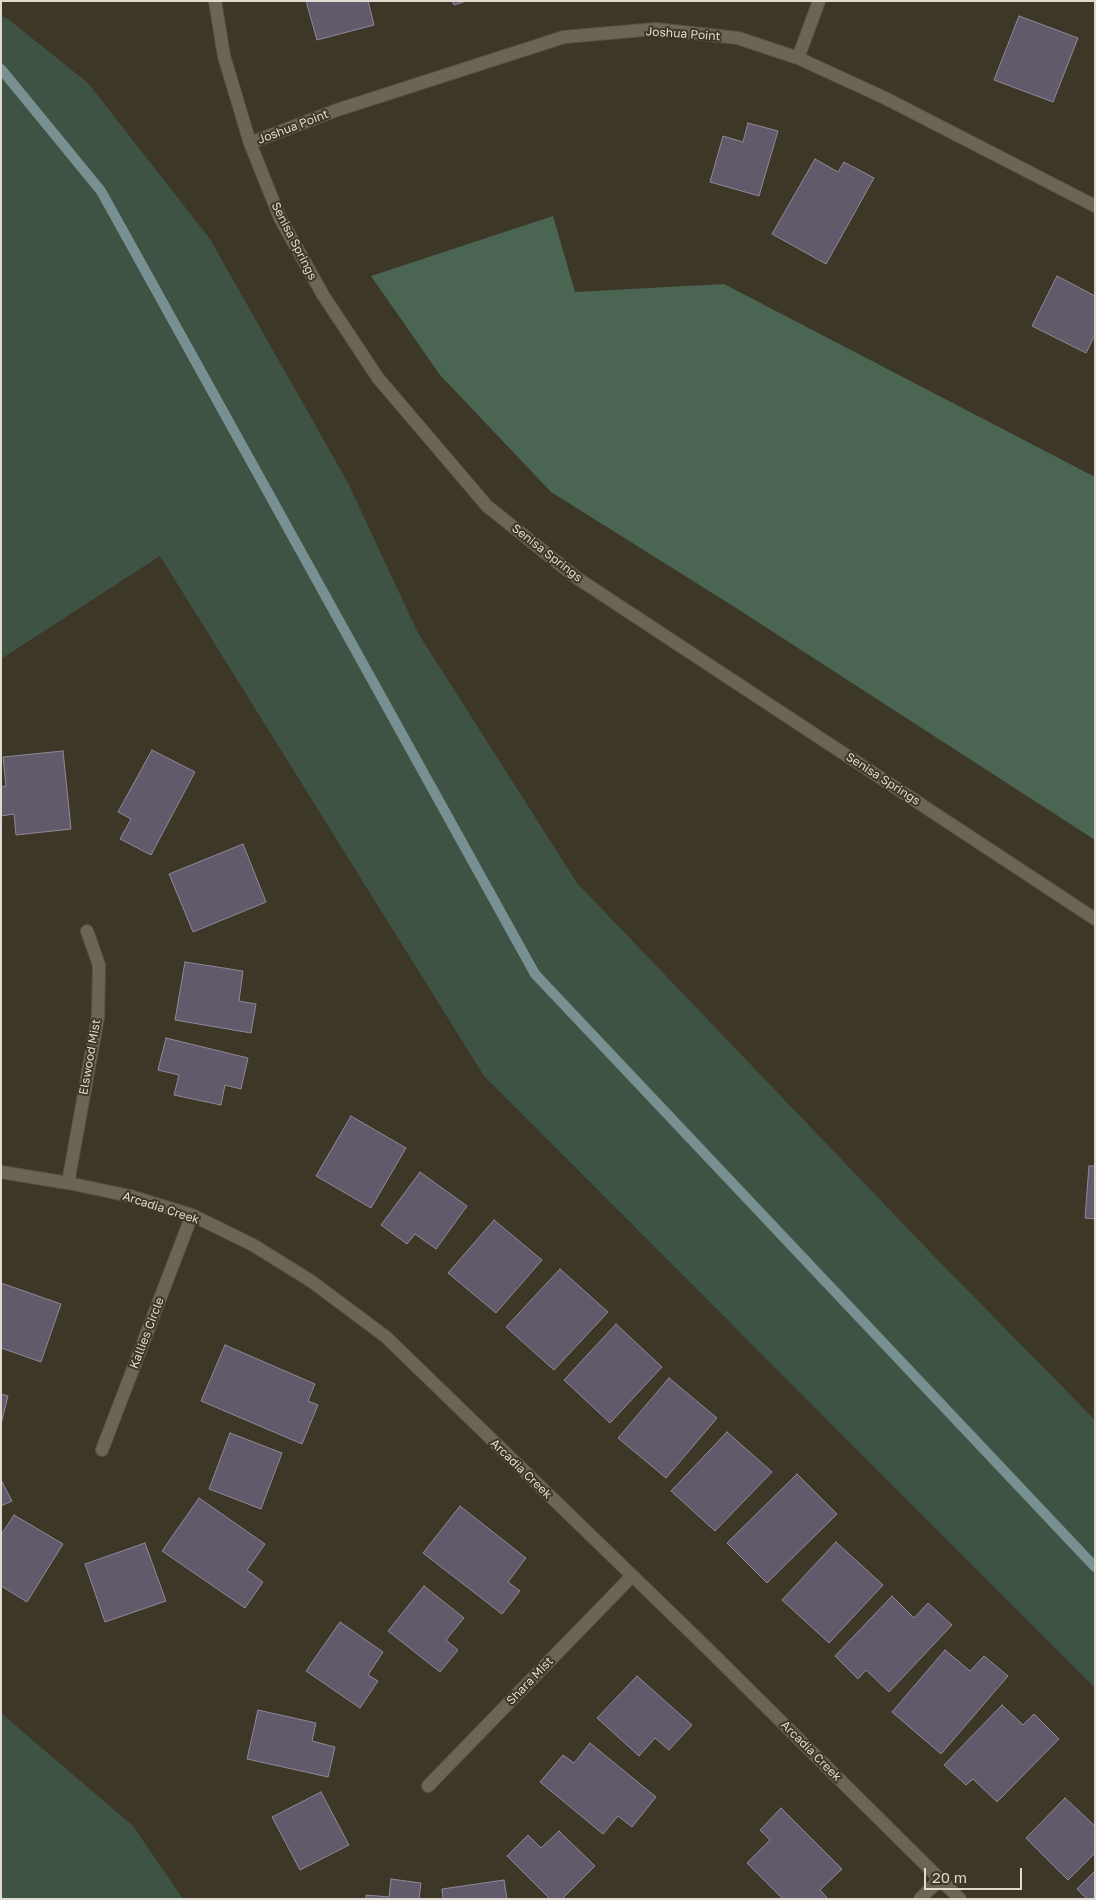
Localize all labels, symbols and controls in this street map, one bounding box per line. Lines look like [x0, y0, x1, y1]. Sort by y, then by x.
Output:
street label: Joshua Point [645, 24, 721, 44]
street label: Joshua Point [255, 107, 331, 147]
street label: Senisa Springs [268, 200, 320, 282]
street label: Senisa Springs [509, 521, 585, 585]
street label: Senisa Springs [843, 750, 923, 808]
street label: Elswood Mist [76, 1018, 104, 1096]
street label: Arcadia Creek [121, 1189, 201, 1227]
street label: Kallies Circle [127, 1295, 167, 1371]
street label: Arcadia Creek [487, 1436, 555, 1502]
street label: Shara Mist [504, 1654, 556, 1708]
street label: Arcadia Creek [778, 1718, 844, 1784]
scale bar [926, 1858, 1024, 1890]
text: 20 m [932, 1868, 967, 1886]

